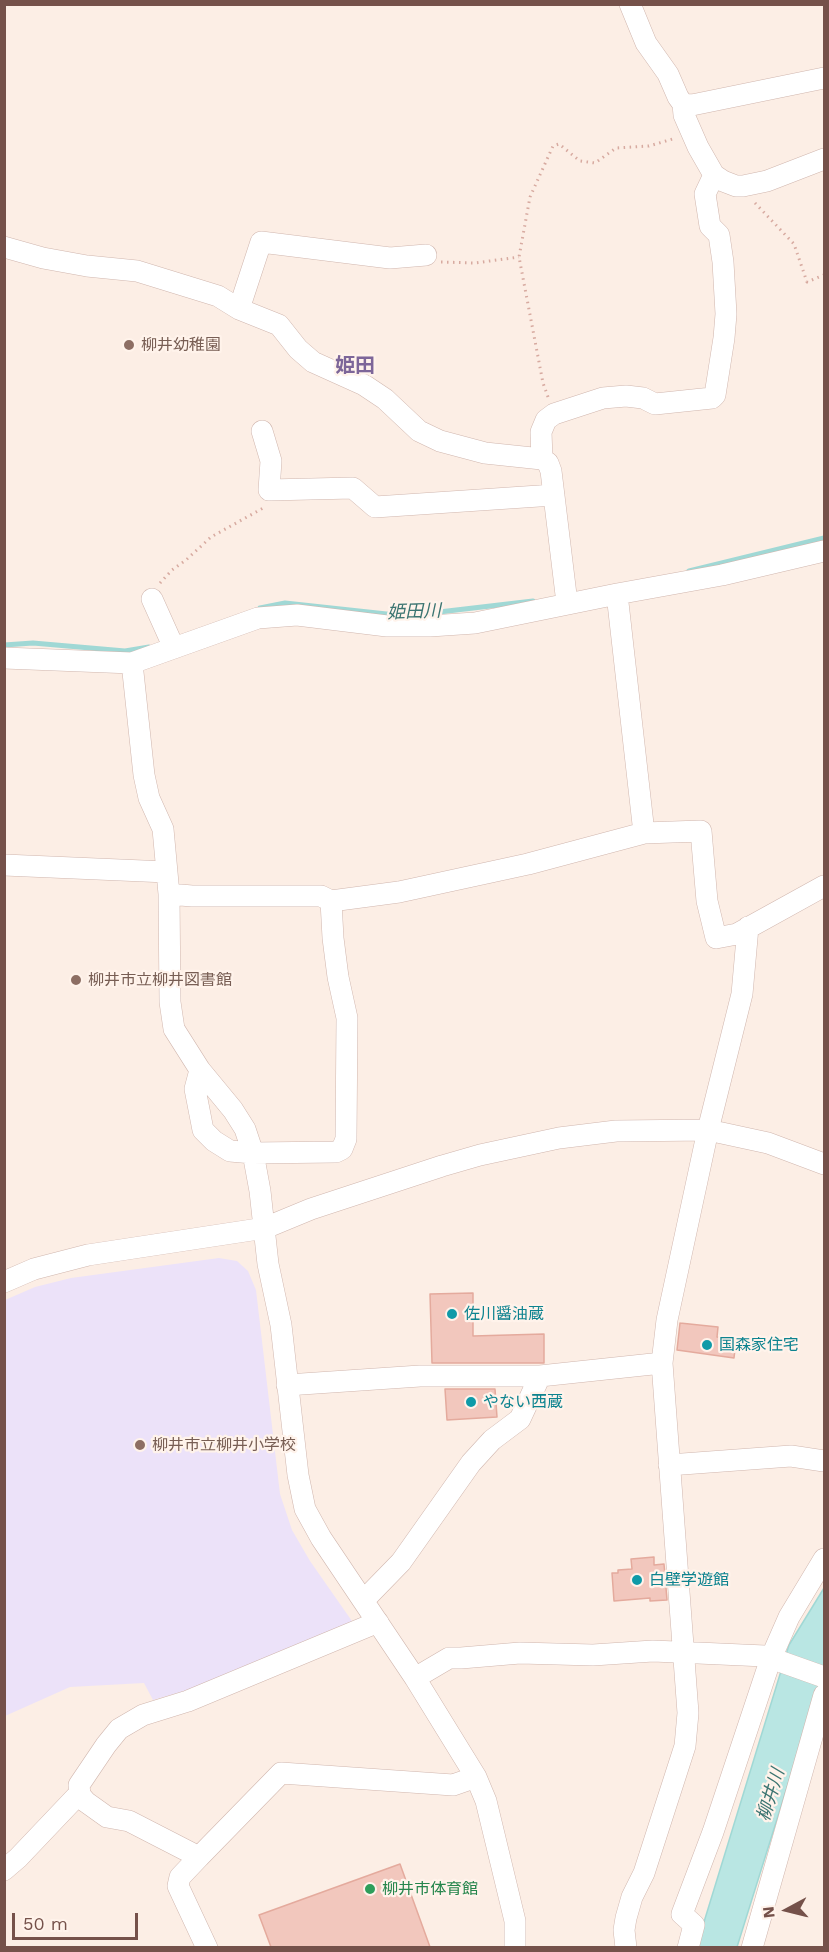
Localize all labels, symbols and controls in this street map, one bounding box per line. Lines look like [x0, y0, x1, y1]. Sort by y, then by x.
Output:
place label: 柳井幼稚園 [141, 335, 221, 355]
marker: 柳井幼稚園 [122, 338, 136, 352]
district label: 姫田 [335, 354, 375, 378]
water label: 姫田川 [387, 600, 441, 624]
place label: 柳井市立柳井図書館 [88, 970, 232, 990]
marker: 柳井市立柳井図書館 [69, 973, 83, 987]
place label: 佐川醤油蔵 [464, 1304, 544, 1324]
marker: 佐川醤油蔵 [445, 1307, 459, 1321]
place label: 国森家住宅 [719, 1335, 799, 1355]
marker: 国森家住宅 [700, 1338, 714, 1352]
place label: やない西蔵 [483, 1392, 563, 1412]
marker: やない西蔵 [464, 1395, 478, 1409]
place label: 柳井市立柳井小学校 [152, 1435, 296, 1455]
marker: 柳井市立柳井小学校 [133, 1438, 147, 1452]
place label: 白壁学遊館 [649, 1570, 729, 1590]
marker: 白壁学遊館 [630, 1573, 644, 1587]
water label: 柳井川 [753, 1766, 789, 1824]
place label: 柳井市体育館 [382, 1879, 478, 1899]
north arrow [757, 1880, 817, 1940]
marker: 柳井市体育館 [363, 1882, 377, 1896]
scale bar [15, 1901, 141, 1939]
text: N [758, 1905, 779, 1919]
text: 50 m [23, 1913, 68, 1934]

